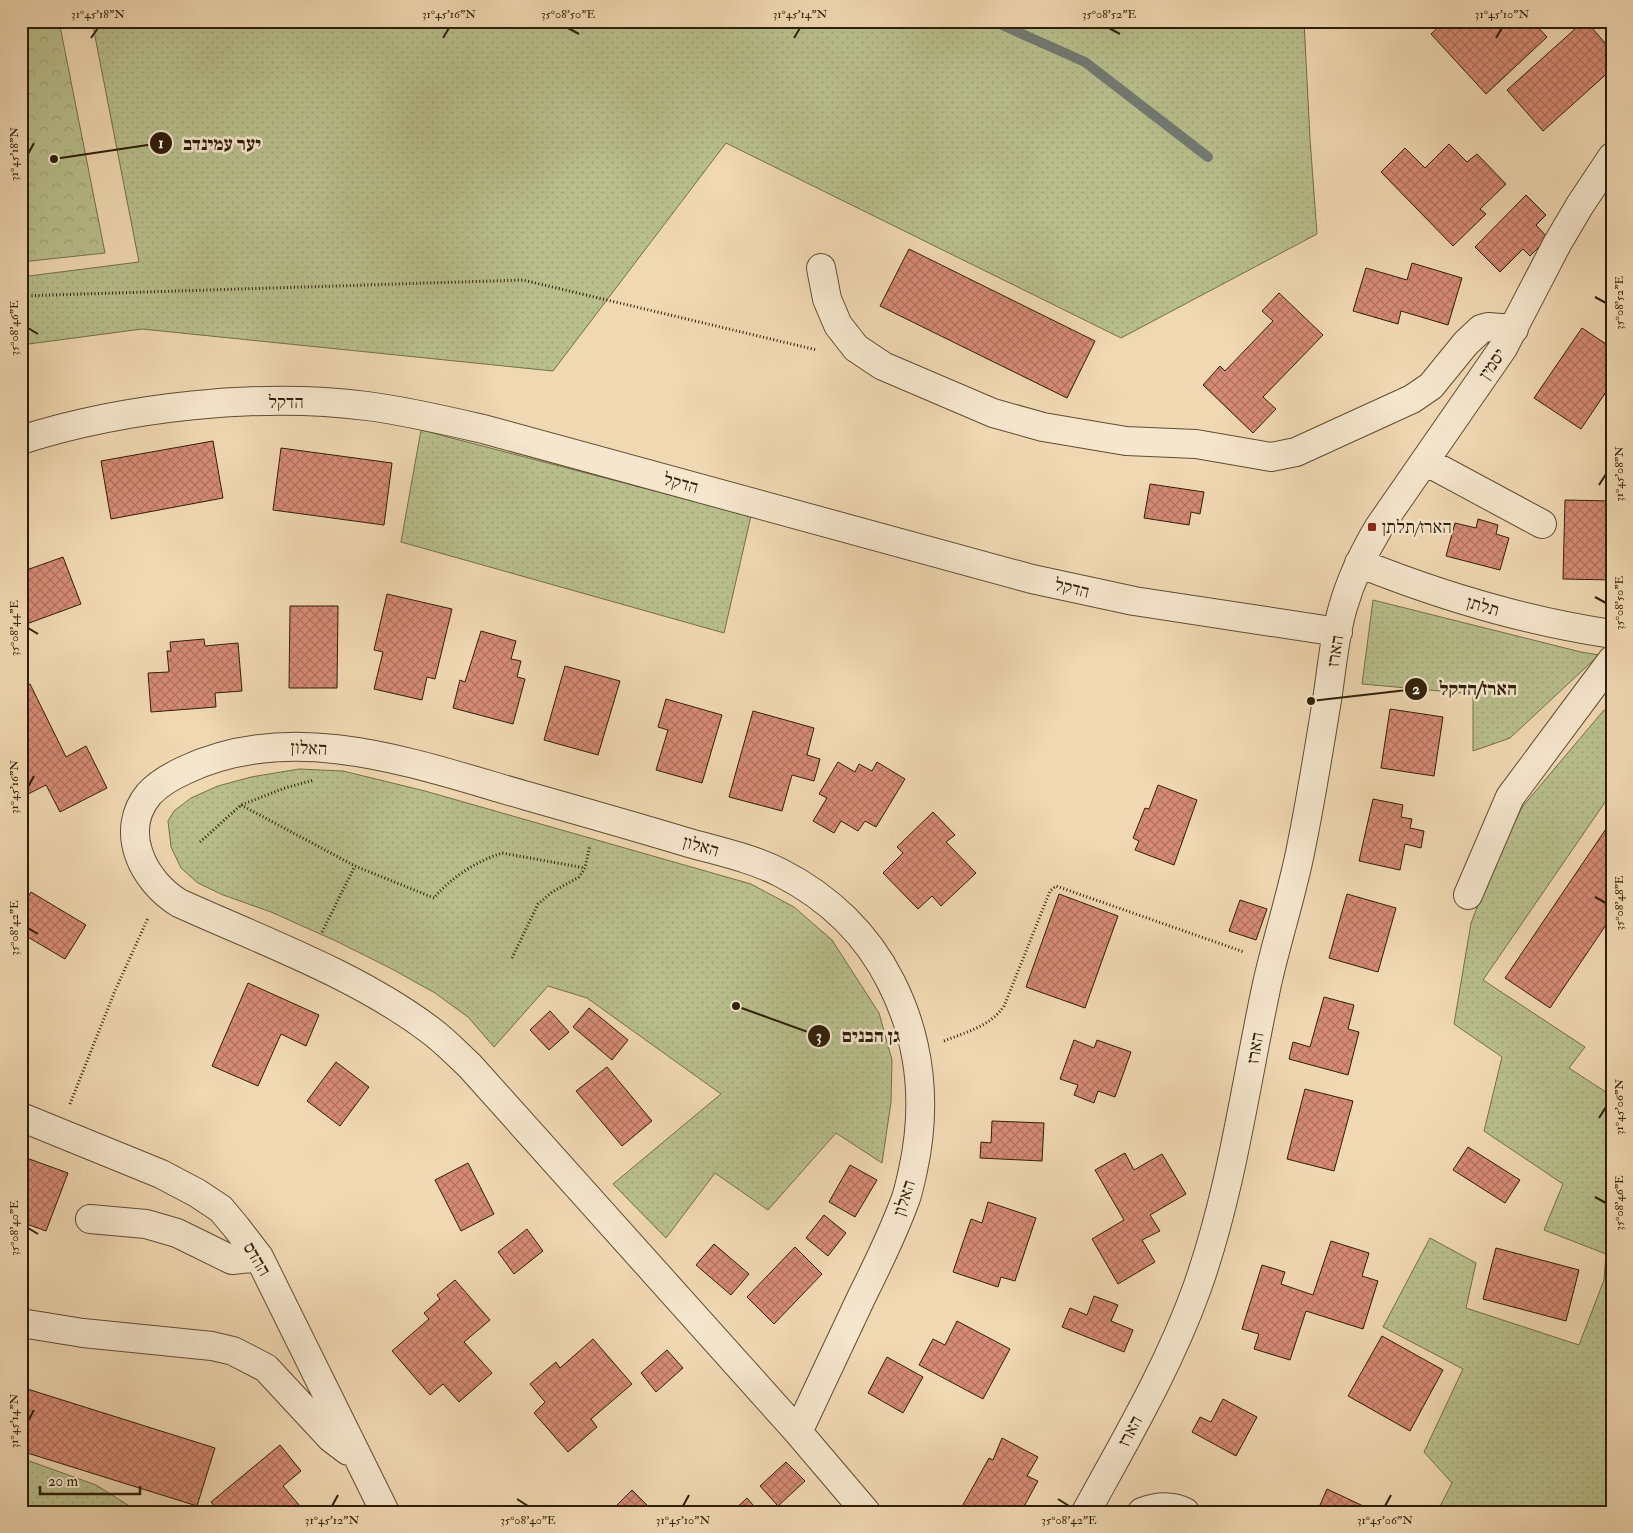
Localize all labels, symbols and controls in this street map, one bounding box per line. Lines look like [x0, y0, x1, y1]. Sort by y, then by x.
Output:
text: 31°45'18"N [71, 7, 125, 22]
text: 31°45'16"N [422, 7, 476, 22]
text: 35°08'50"E [541, 7, 595, 22]
text: 31°45'14"N [773, 7, 828, 22]
text: 35°08'52"E [1082, 7, 1136, 22]
text: 31°45'10"N [1475, 7, 1529, 22]
callout: יער עמינדב [148, 126, 272, 160]
text: 31°45'18"N [7, 127, 22, 181]
text: יער עמינדב [183, 132, 261, 156]
text: 1 [158, 134, 164, 153]
text: 35°08'52"E [1612, 276, 1627, 330]
text: 35°08'46"E [7, 300, 22, 356]
street label: יסמין [1474, 344, 1511, 384]
street label: הדקל [268, 391, 304, 414]
text: 31°45'08"N [1612, 446, 1627, 502]
street label: הדקל [661, 468, 701, 499]
place label: הארז/תלתן [1382, 516, 1452, 539]
marker: הארז/תלתן [1366, 521, 1378, 533]
street label: הדקל [1052, 573, 1092, 604]
text: 35°08'50"E [1612, 576, 1627, 630]
street label: תלתן [1464, 591, 1502, 622]
text: 35°08'44"E [7, 600, 22, 656]
street label: הארז [1322, 633, 1349, 669]
callout: הארז/הדקל [1404, 672, 1527, 706]
text: הארז/הדקל [1439, 677, 1517, 701]
text: 2 [1412, 680, 1420, 699]
street label: האלון [290, 736, 328, 761]
text: 31°45'16"N [7, 760, 22, 814]
street label: האלון [680, 830, 722, 863]
text: 35°08'48"E [1612, 875, 1627, 930]
text: 35°08'42"E [7, 900, 22, 956]
callout: גן הבנים [807, 1019, 910, 1053]
text: גן הבנים [842, 1024, 900, 1048]
text: 3 [816, 1027, 822, 1046]
street label: הארז [1241, 1030, 1270, 1066]
text: 31°45'06"N [1612, 1079, 1627, 1135]
text: 35°08'46"E [1612, 1175, 1627, 1231]
street label: האלון [888, 1177, 921, 1219]
text: 35°08'40"E [7, 1200, 22, 1256]
street label: ההדס [237, 1238, 276, 1281]
text: 31°45'14"N [7, 1393, 22, 1448]
street label: הארז [1113, 1412, 1148, 1451]
scale bar [40, 1463, 140, 1495]
text: 20 m [48, 1472, 78, 1491]
text: 31°45'12"N [305, 1513, 359, 1528]
text: 35°08'40"E [500, 1513, 556, 1528]
text: 31°45'10"N [656, 1513, 710, 1528]
text: 35°08'42"E [1041, 1513, 1097, 1528]
text: 31°45'06"N [1357, 1513, 1413, 1528]

